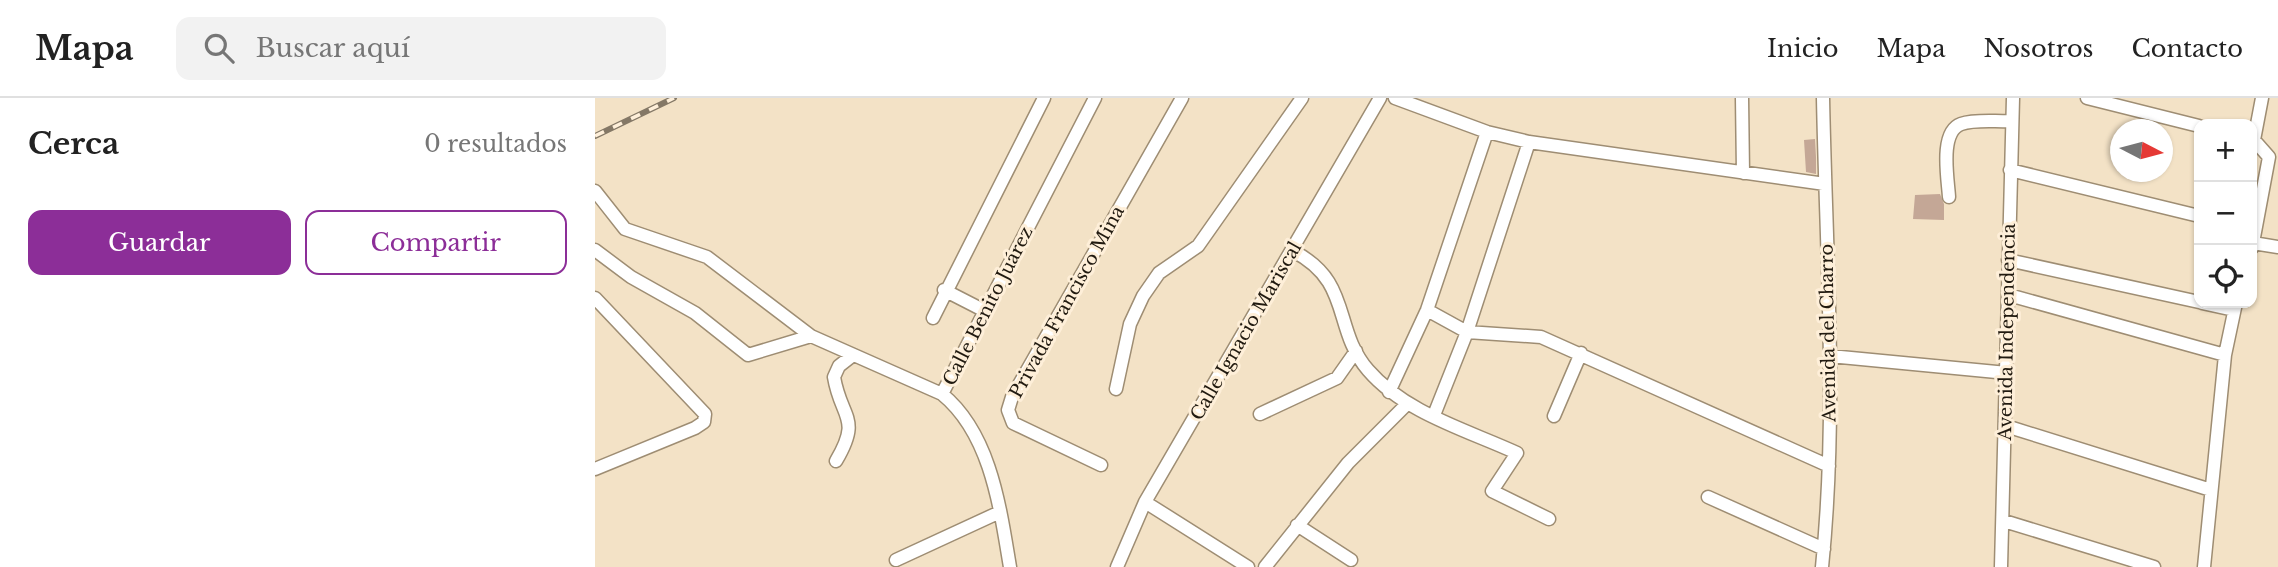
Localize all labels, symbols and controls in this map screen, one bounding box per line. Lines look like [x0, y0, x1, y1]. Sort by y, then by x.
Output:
search box [176, 17, 666, 80]
text: Mapa [35, 28, 134, 69]
icon: search [200, 29, 238, 67]
text: Buscar aquí [256, 32, 410, 64]
text: Inicio [1767, 34, 1838, 63]
text: Mapa [1876, 34, 1945, 63]
text: Nosotros [1983, 34, 2094, 63]
text: Contacto [2132, 34, 2243, 63]
north arrow [2110, 119, 2173, 182]
map controls [2194, 119, 2257, 308]
button: + [2194, 119, 2257, 182]
text: Cerca [28, 125, 119, 162]
text: 0 resultados [424, 130, 567, 158]
button: − [2194, 182, 2257, 245]
street label: Privada Francisco Mina [1005, 202, 1129, 402]
button: Guardar [28, 210, 291, 275]
button: Compartir [305, 210, 567, 275]
street label: Calle Benito Juárez [938, 223, 1038, 389]
street label: Avenida Independencia [1994, 223, 2020, 442]
street label: Calle Ignacio Mariscal [1186, 238, 1306, 424]
street label: Avenida del Charro [1815, 244, 1841, 423]
button: locate [2194, 245, 2257, 308]

